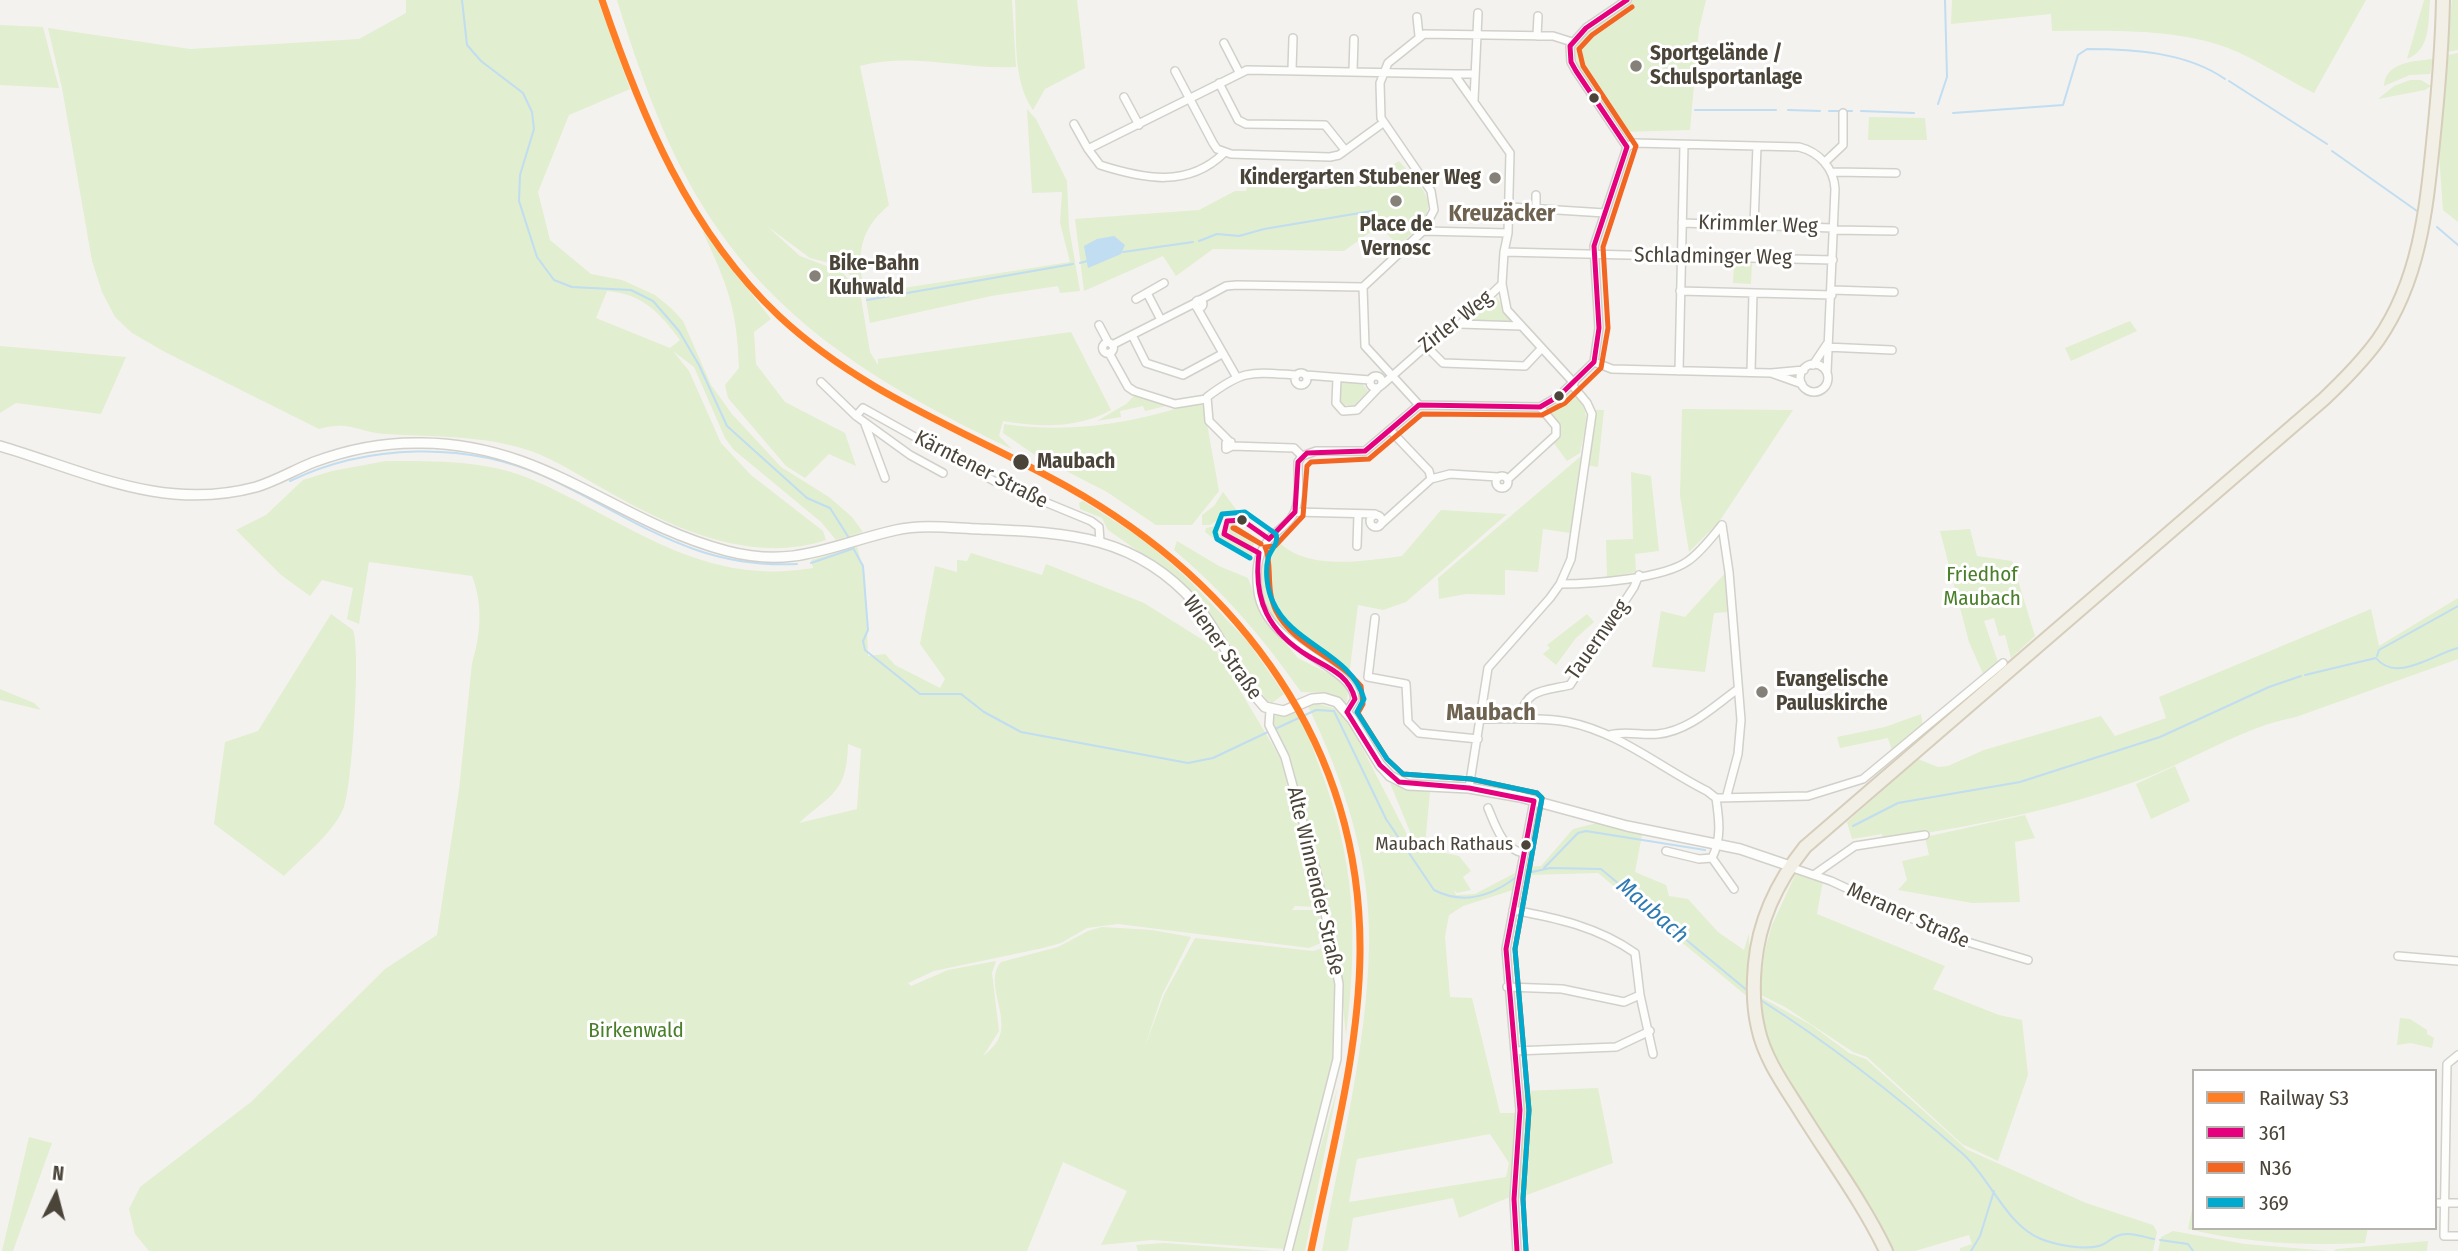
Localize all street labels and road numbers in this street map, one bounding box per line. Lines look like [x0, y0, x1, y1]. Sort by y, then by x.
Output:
street label: Krimmler Weg [1698, 210, 1818, 240]
street label: Schladminger Weg [1634, 243, 1792, 271]
street label: Zirler Weg [1414, 285, 1498, 359]
street label: Kärntener Straße [910, 426, 1052, 514]
street label: Wiener Straße [1177, 591, 1267, 705]
street label: Tauernweg [1561, 595, 1635, 685]
street label: Alte Winnender Straße [1281, 784, 1349, 978]
street label: Meraner Straße [1843, 878, 1973, 954]

